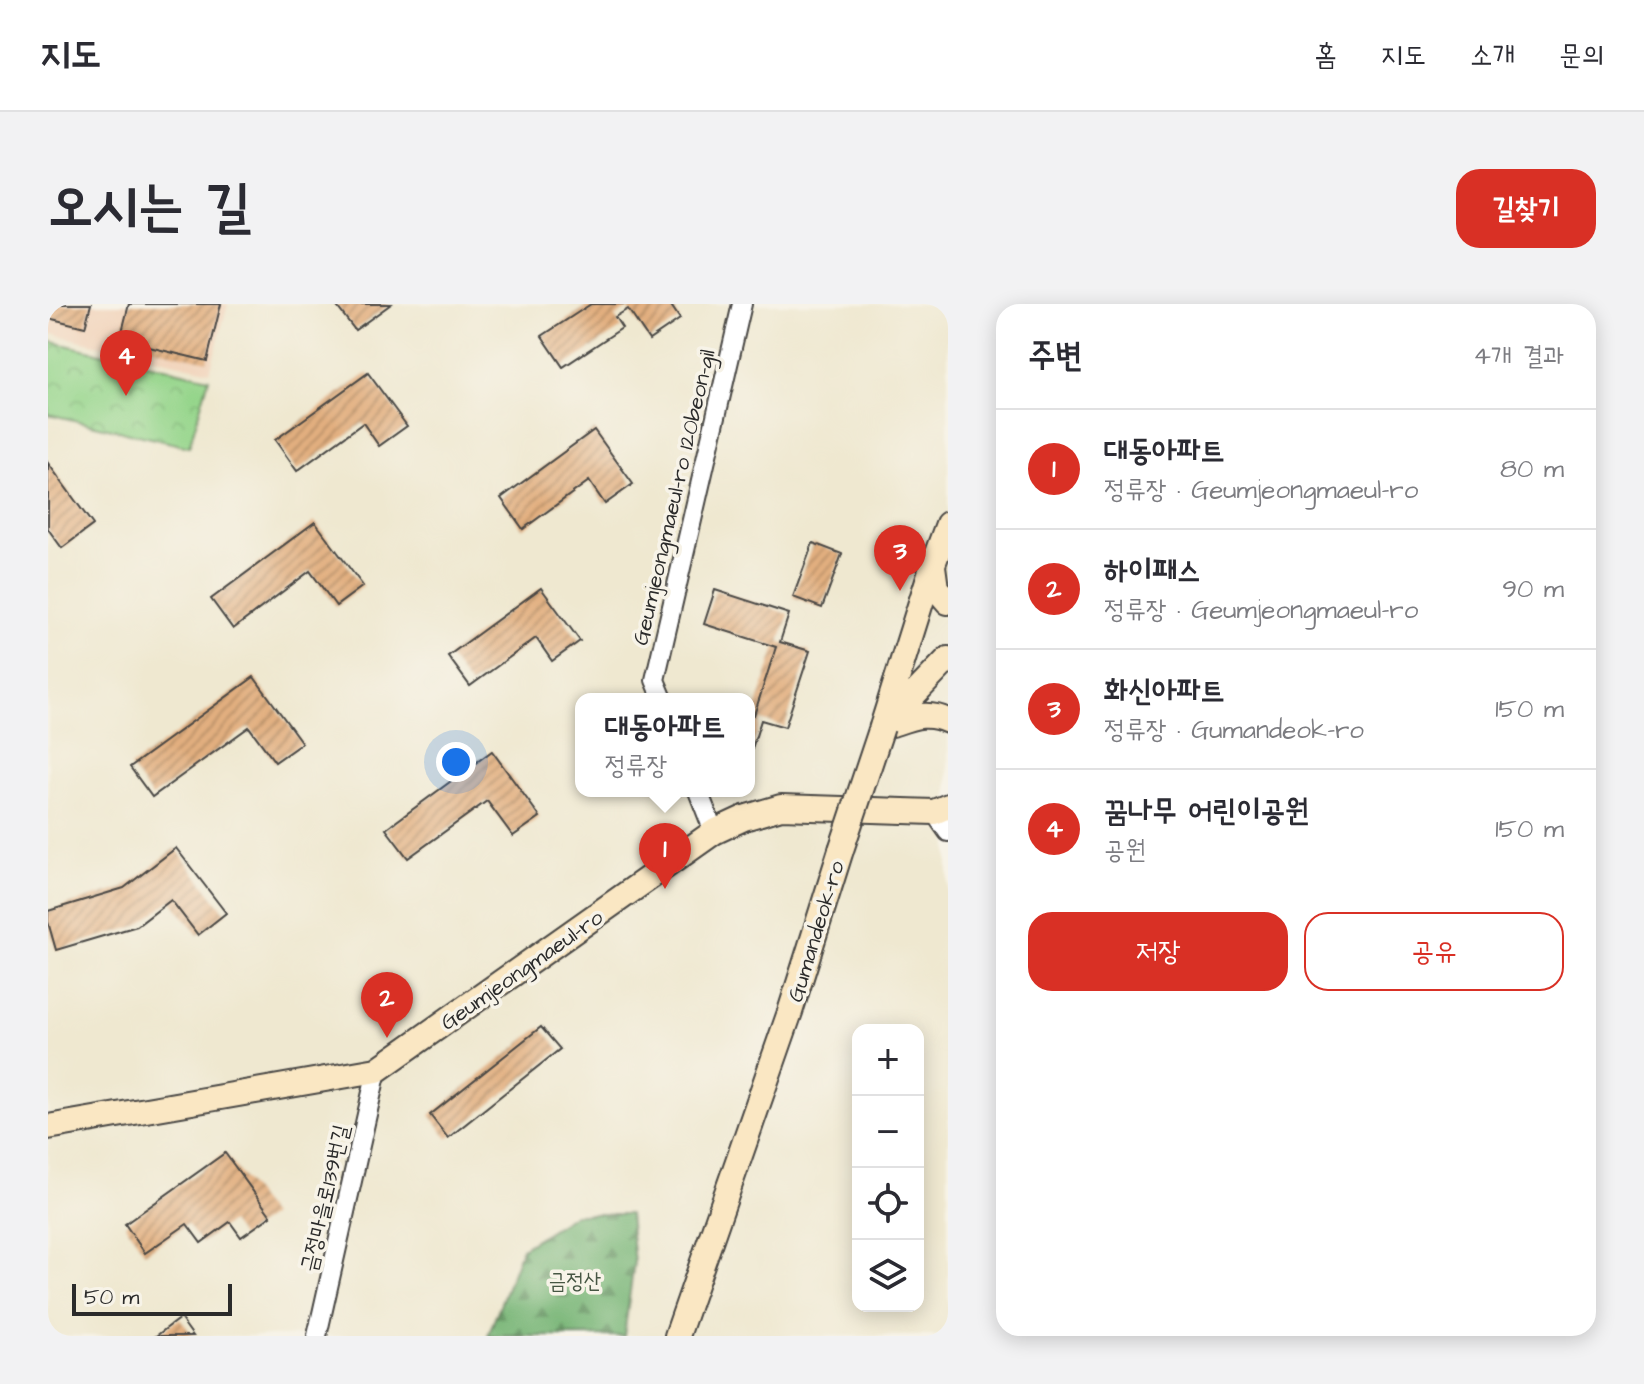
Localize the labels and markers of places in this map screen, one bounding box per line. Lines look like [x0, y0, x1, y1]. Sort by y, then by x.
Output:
pin: 4 [100, 330, 152, 396]
pin: 3 [874, 525, 926, 591]
pin: 1 [639, 823, 691, 889]
pin: 2 [361, 972, 413, 1038]

